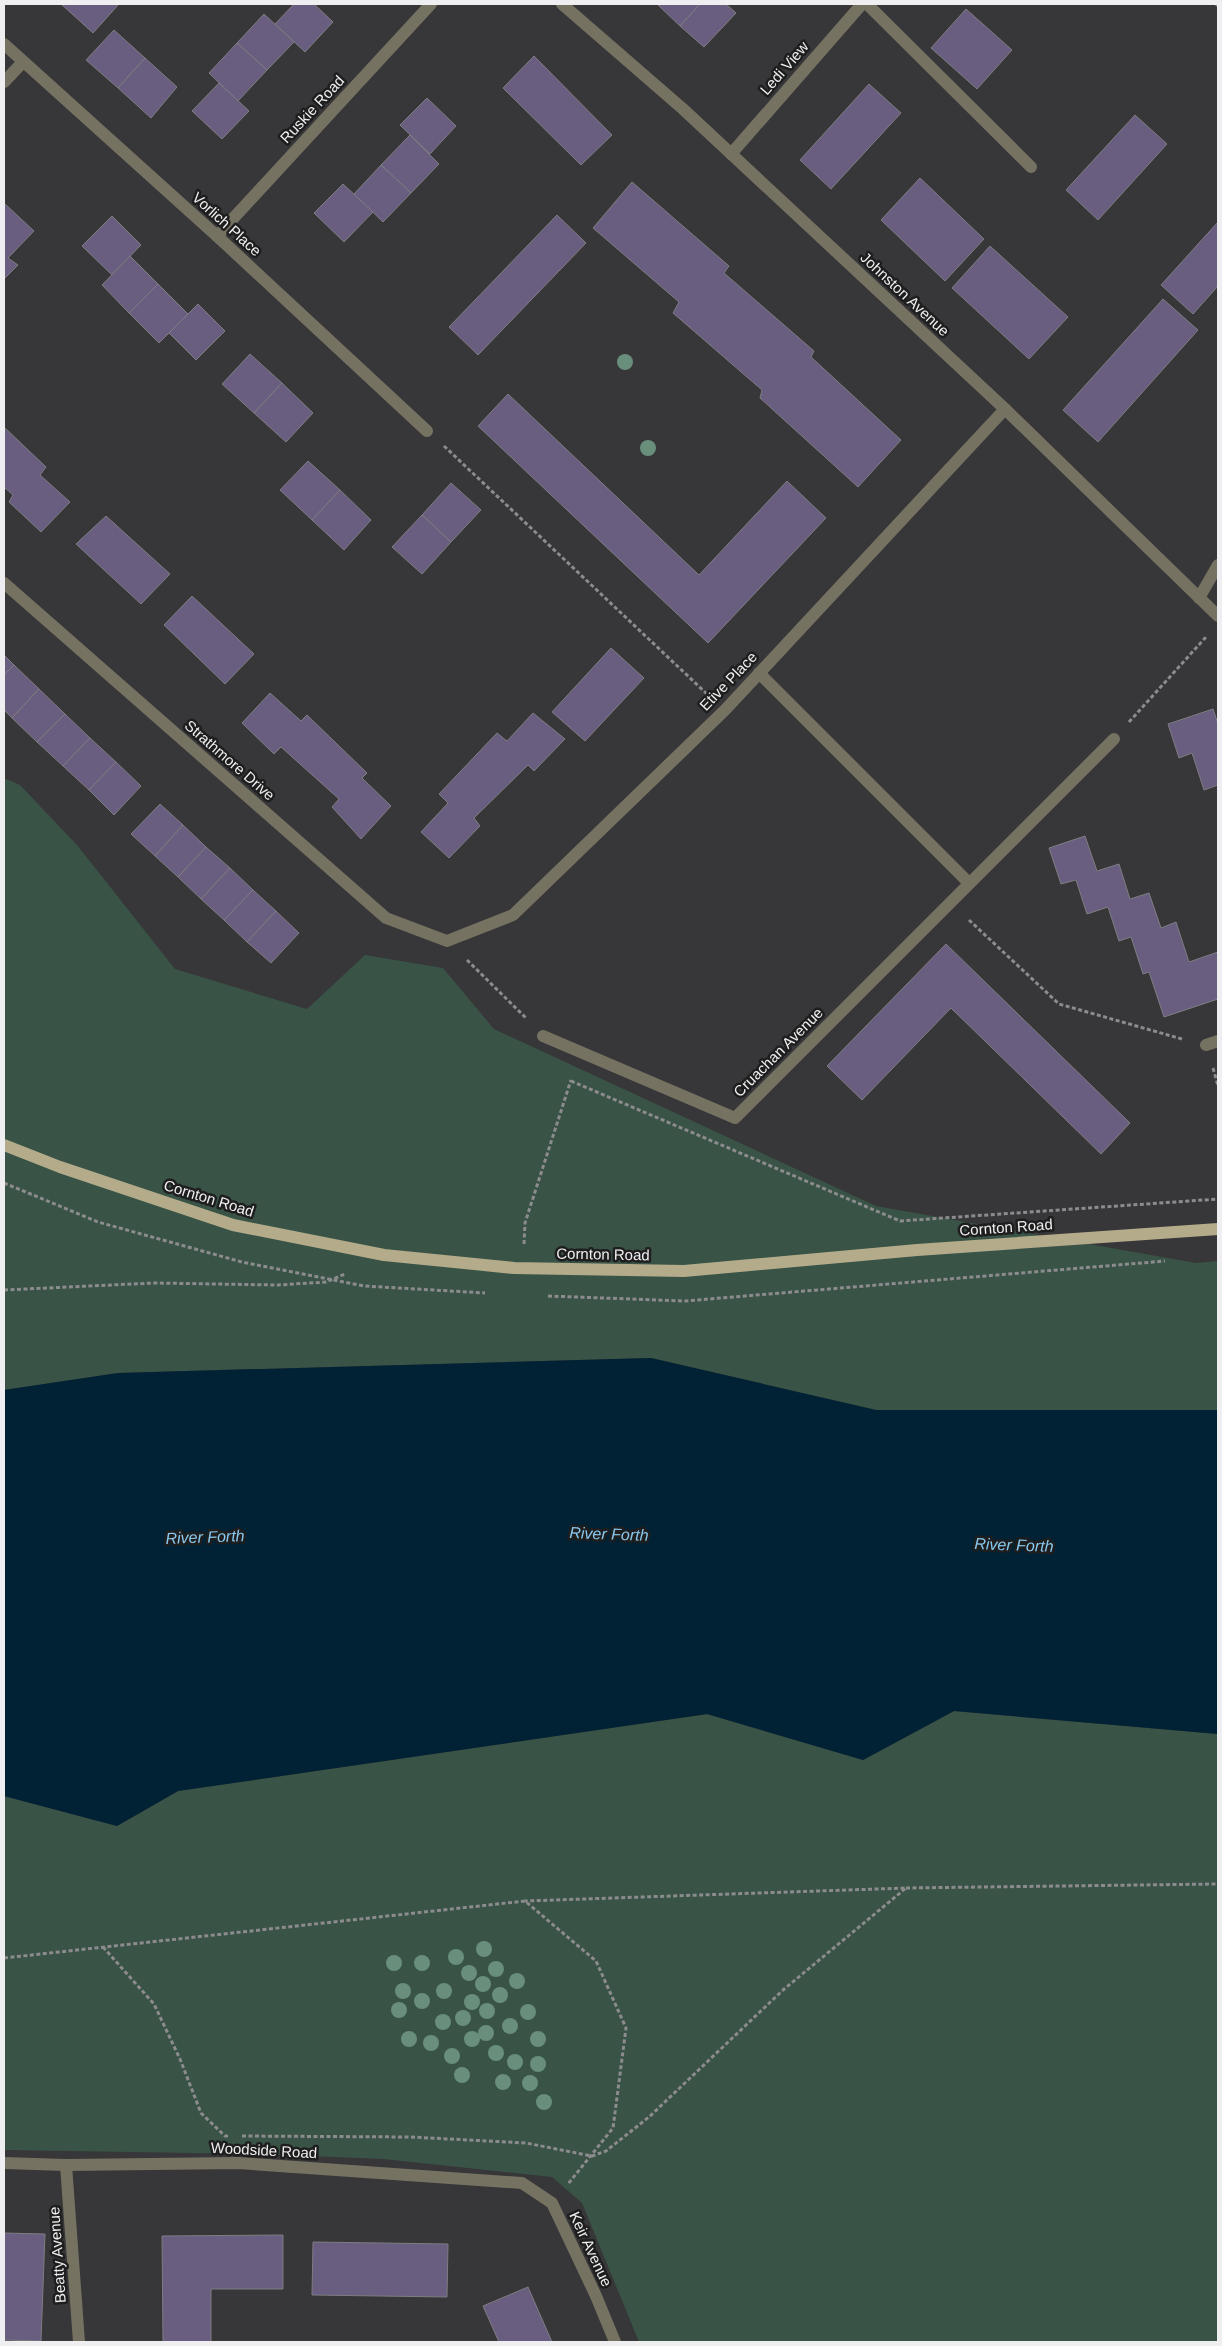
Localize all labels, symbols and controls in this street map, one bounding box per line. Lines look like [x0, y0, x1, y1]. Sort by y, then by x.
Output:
street label: Ledi View [756, 38, 812, 98]
street label: Ruskie Road [276, 72, 348, 146]
street label: Vorlich Place [189, 189, 265, 259]
street label: Johnston Avenue [857, 249, 953, 339]
street label: Etive Place [696, 648, 760, 714]
street label: Strathmore Drive [182, 716, 278, 804]
street label: Cruachan Avenue [730, 1004, 826, 1100]
street label: Cornton Road [162, 1176, 256, 1220]
street label: Cornton Road [959, 1215, 1053, 1239]
street label: Cornton Road [556, 1245, 650, 1263]
water label: River Forth [569, 1524, 649, 1544]
water label: River Forth [165, 1527, 245, 1547]
water label: River Forth [974, 1535, 1054, 1555]
street label: Woodside Road [210, 2139, 318, 2161]
street label: Beatty Avenue [45, 2206, 69, 2304]
street label: Keir Avenue [566, 2209, 616, 2289]

